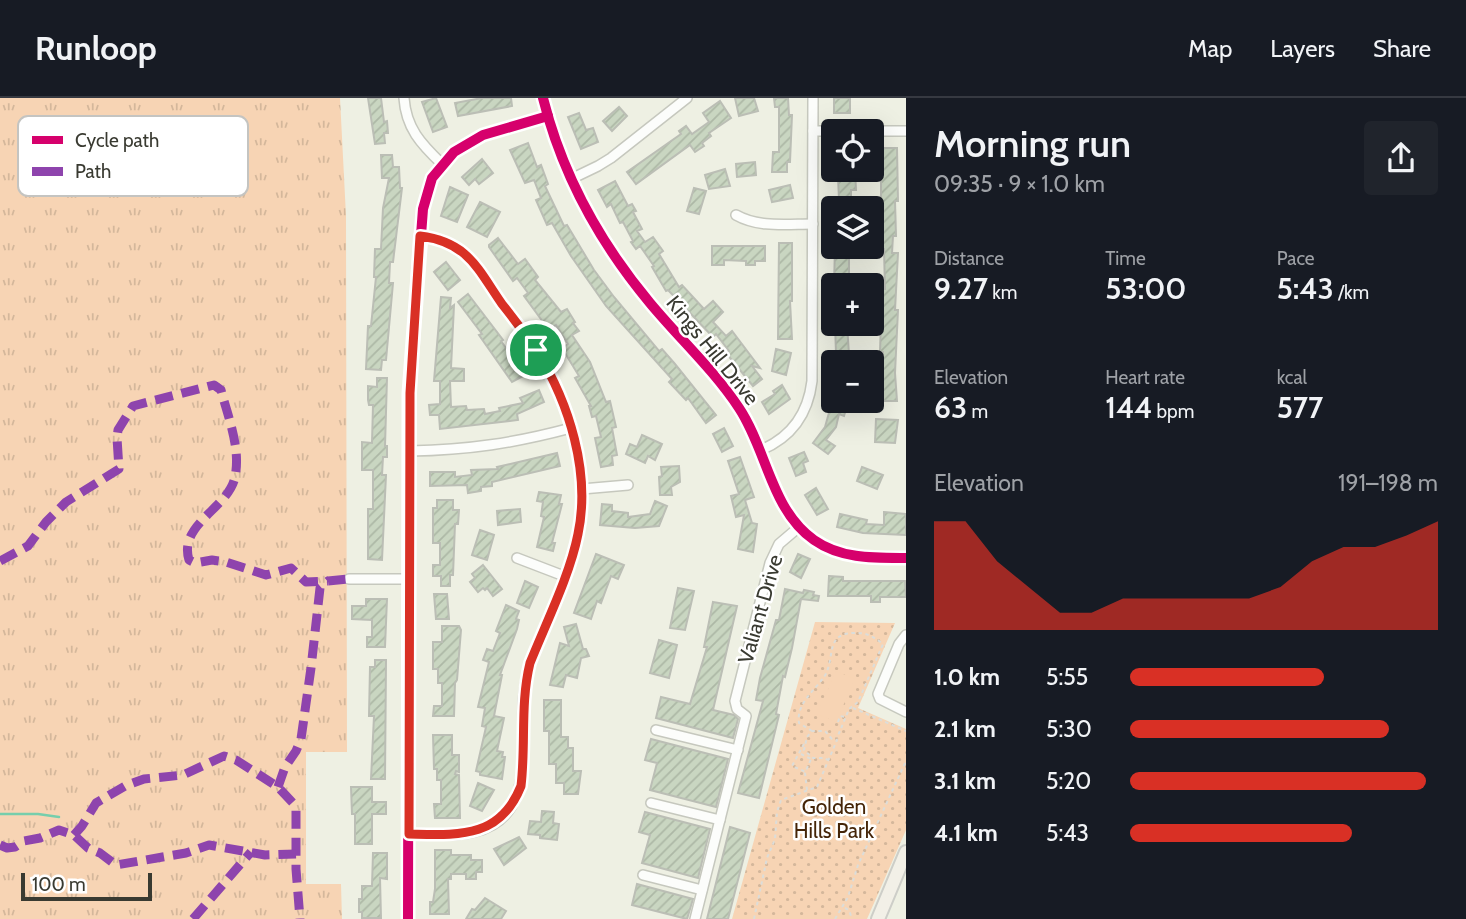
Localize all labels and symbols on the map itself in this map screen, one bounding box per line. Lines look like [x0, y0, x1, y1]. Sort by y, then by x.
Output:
legend [18, 116, 248, 196]
text: Cycle path [75, 129, 159, 152]
text: Path [75, 160, 111, 183]
street label: Kings Hill Drive [661, 290, 765, 410]
pin [506, 320, 566, 380]
street label: Valiant Drive [733, 551, 788, 666]
park label: Golden Hills Park [794, 794, 875, 843]
scale bar [21, 870, 152, 902]

